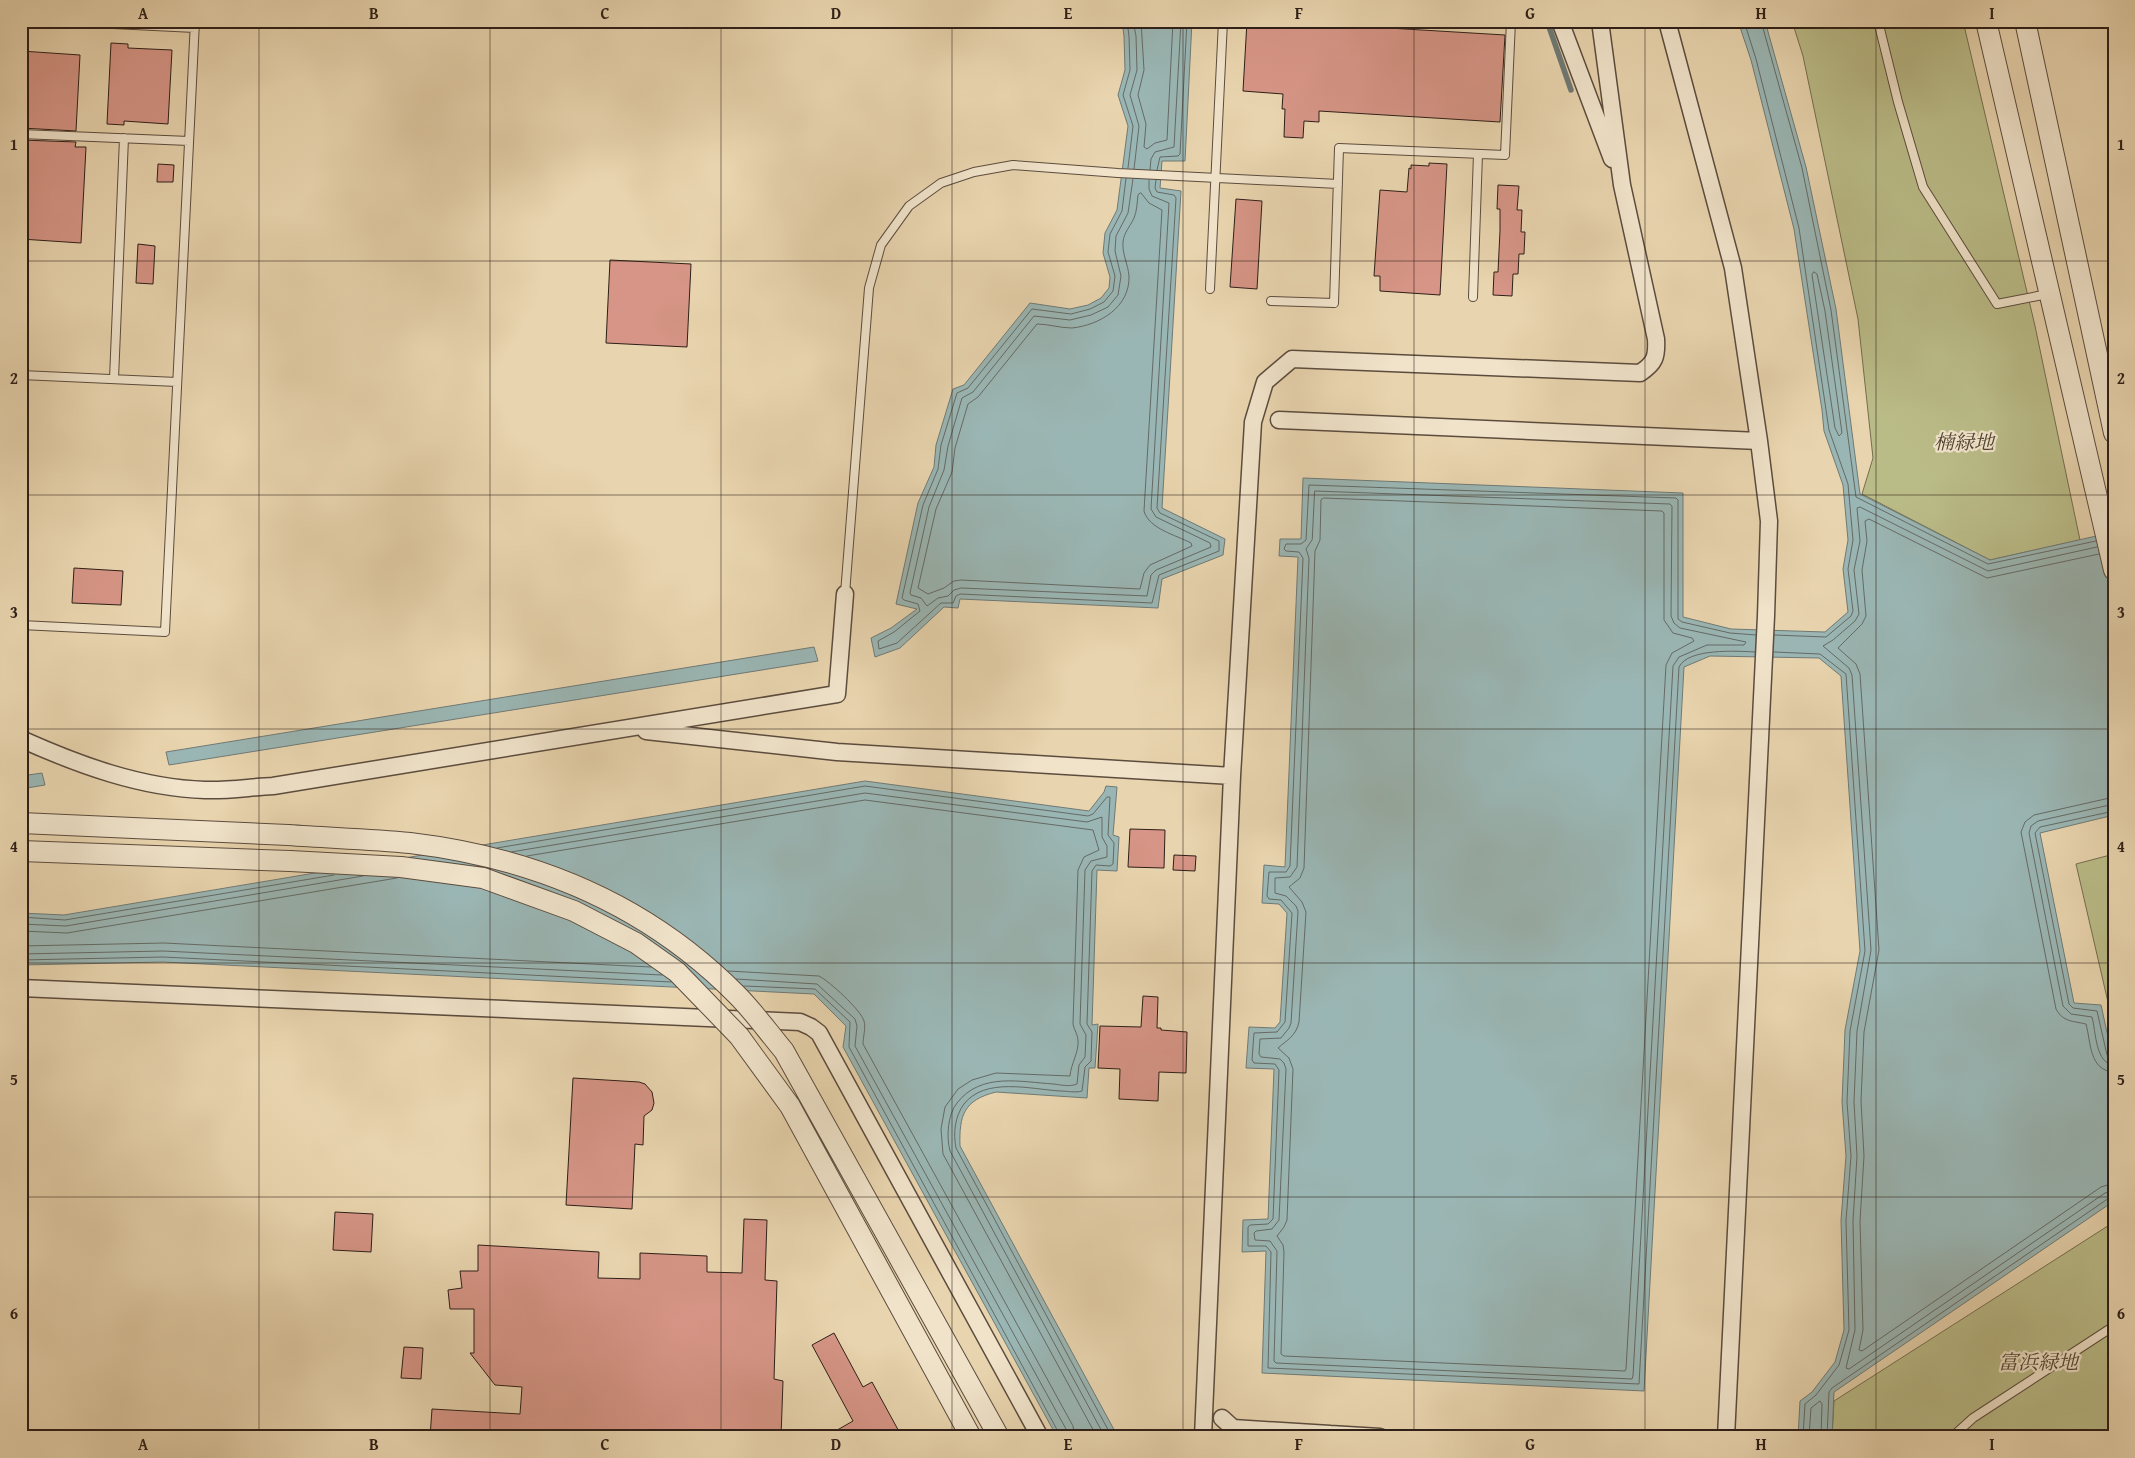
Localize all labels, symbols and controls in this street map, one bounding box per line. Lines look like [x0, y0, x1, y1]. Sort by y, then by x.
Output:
text: A [138, 1, 149, 25]
text: B [369, 1, 379, 25]
text: C [600, 1, 610, 25]
text: D [831, 1, 841, 25]
text: E [1064, 1, 1073, 25]
text: F [1295, 1, 1303, 25]
text: G [1525, 1, 1535, 25]
text: H [1755, 1, 1767, 25]
text: I [1989, 1, 1995, 25]
text: 1 [10, 132, 18, 156]
text: 1 [2117, 132, 2125, 156]
text: 2 [10, 366, 18, 390]
text: 2 [2117, 366, 2125, 390]
park label: 楠緑地 [1934, 427, 1996, 456]
text: 3 [10, 600, 18, 624]
text: 3 [2117, 600, 2125, 624]
text: 4 [10, 834, 18, 858]
text: 4 [2117, 834, 2125, 858]
text: 5 [10, 1067, 18, 1091]
text: 5 [2117, 1067, 2125, 1091]
text: 6 [10, 1301, 18, 1325]
text: 6 [2117, 1301, 2125, 1325]
park label: 富浜緑地 [1998, 1347, 2080, 1376]
text: A [138, 1432, 149, 1456]
text: B [369, 1432, 379, 1456]
text: C [600, 1432, 610, 1456]
text: D [831, 1432, 841, 1456]
text: E [1064, 1432, 1073, 1456]
text: F [1295, 1432, 1303, 1456]
text: G [1525, 1432, 1535, 1456]
text: H [1755, 1432, 1767, 1456]
text: I [1989, 1432, 1995, 1456]

